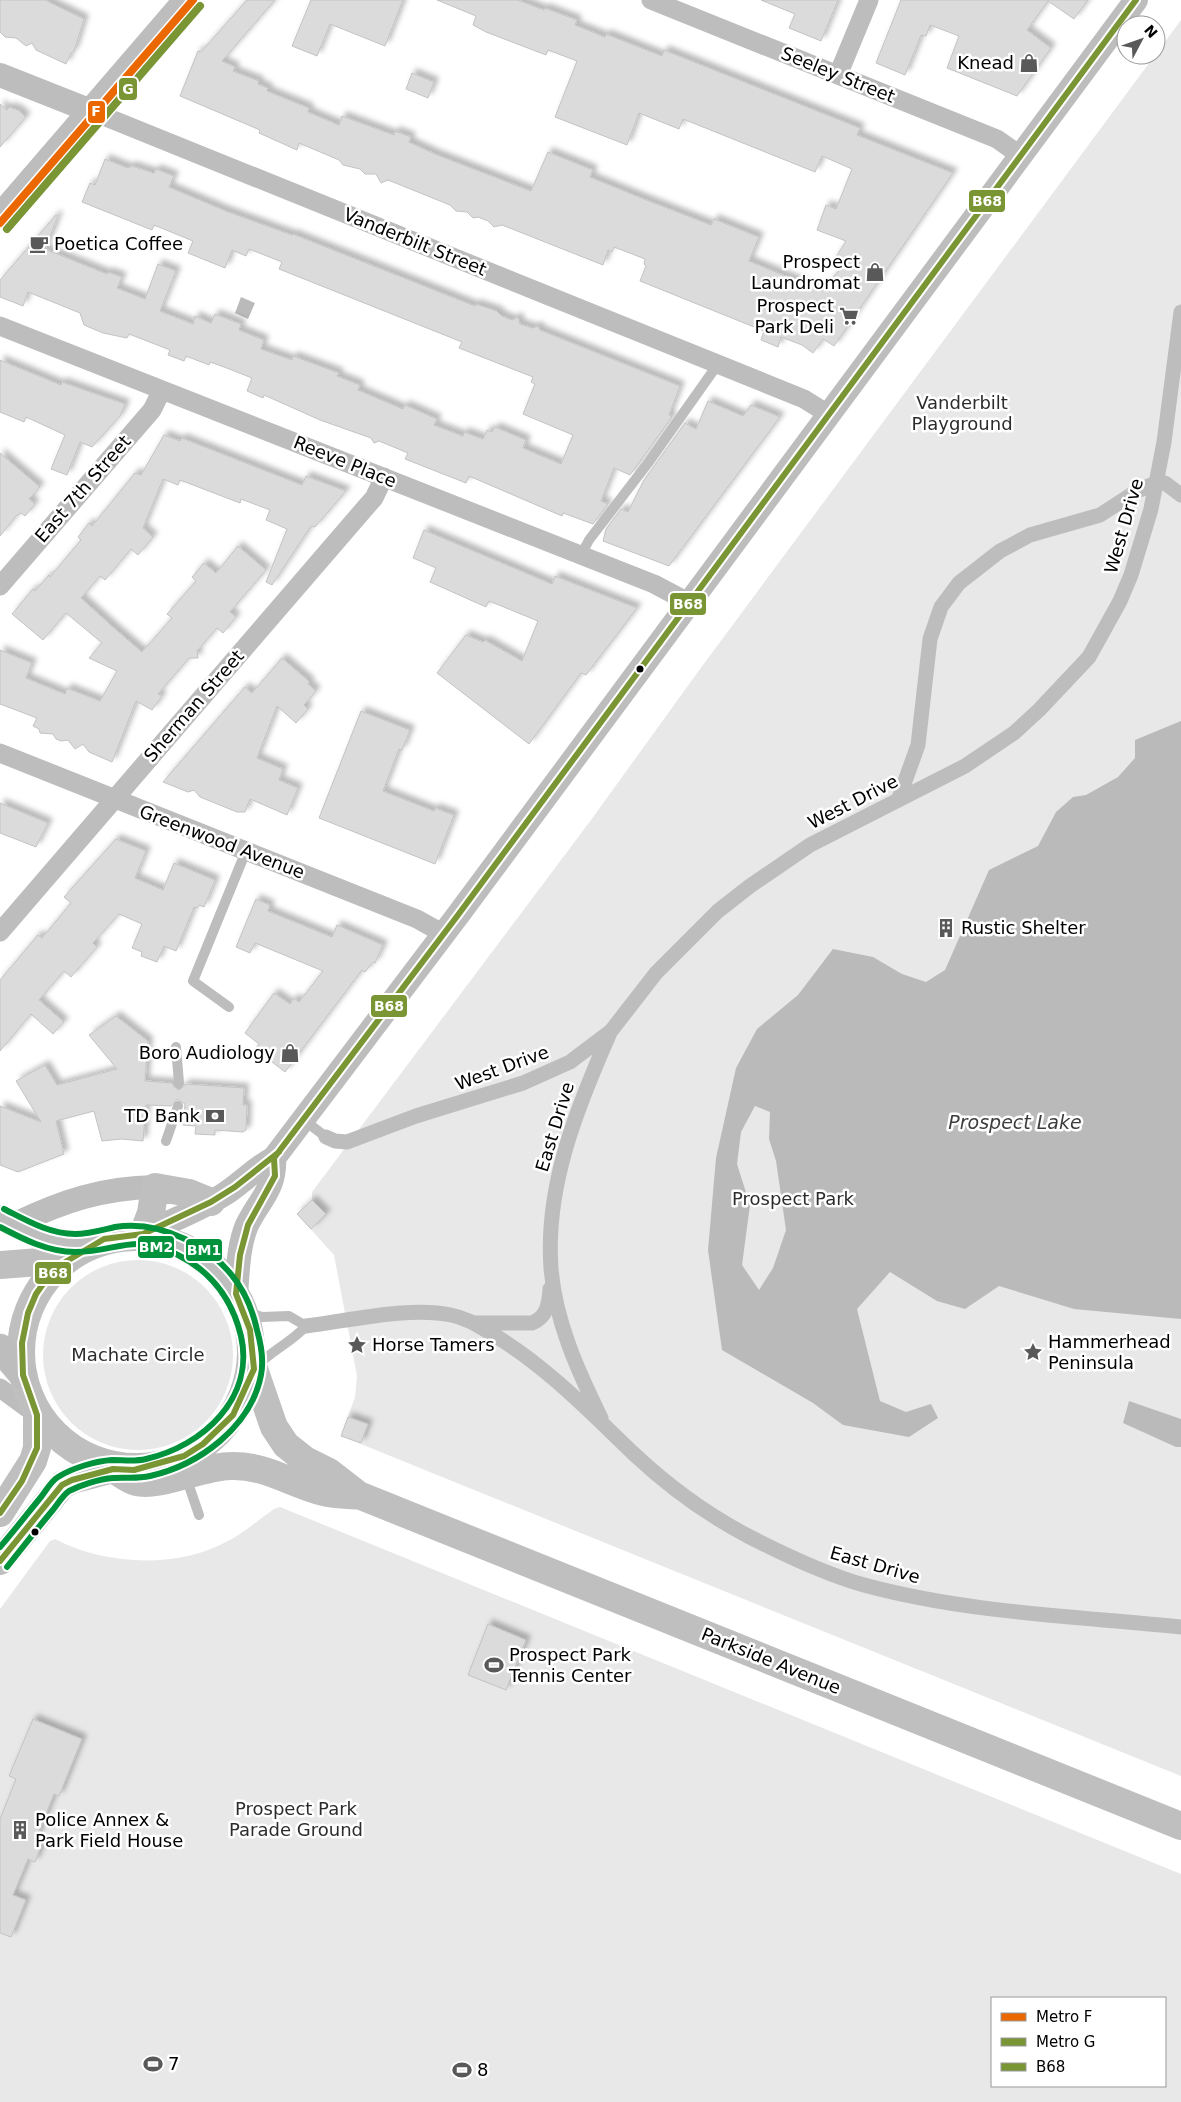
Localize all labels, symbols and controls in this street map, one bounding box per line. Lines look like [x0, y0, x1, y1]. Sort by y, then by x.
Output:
north arrow [1116, 15, 1166, 65]
text: N [1141, 22, 1161, 41]
street label: Seeley Street [778, 42, 898, 107]
place label: Knead [957, 52, 1014, 73]
shop icon: Knead [1018, 52, 1040, 74]
line badge: G [118, 77, 138, 101]
text: G [122, 81, 134, 97]
line badge: F [87, 100, 106, 124]
text: F [91, 103, 101, 119]
line badge: B68 [968, 189, 1006, 213]
text: B68 [972, 193, 1002, 209]
street label: Vanderbilt Street [341, 203, 490, 280]
cafe icon: Poetica Coffee [28, 233, 50, 255]
place label: Poetica Coffee [54, 233, 183, 254]
place label: Prospect Laundromat [751, 251, 860, 293]
shop icon: Prospect Laundromat [864, 261, 886, 283]
place label: Prospect Park Deli [754, 295, 834, 337]
supermarket icon: Prospect Park Deli [838, 305, 860, 327]
park label: Vanderbilt Playground [911, 392, 1013, 434]
street label: East 7th Street [30, 431, 135, 546]
street label: Reeve Place [291, 431, 400, 492]
street label: West Drive [1100, 476, 1147, 576]
line badge: B68 [669, 592, 707, 616]
text: B68 [673, 596, 703, 612]
street label: Sherman Street [139, 645, 248, 766]
unlabelled marker [635, 664, 645, 674]
street label: West Drive [804, 770, 901, 833]
street label: Greenwood Avenue [137, 800, 308, 883]
building icon: Rustic Shelter [935, 917, 957, 939]
place label: Rustic Shelter [961, 917, 1086, 938]
line badge: B68 [370, 994, 408, 1018]
text: B68 [374, 998, 404, 1014]
street label: West Drive [452, 1041, 551, 1094]
place label: Boro Audiology [139, 1042, 275, 1063]
shop icon: Boro Audiology [279, 1042, 301, 1064]
street label: East Drive [531, 1080, 578, 1174]
place label: TD Bank [123, 1105, 201, 1126]
bank icon: TD Bank [204, 1105, 226, 1127]
water label: Prospect Lake [948, 1111, 1082, 1133]
park label: Prospect Park [732, 1188, 855, 1209]
line badge: BM2 [137, 1235, 175, 1259]
line badge: BM1 [185, 1238, 223, 1262]
text: BM2 [139, 1239, 173, 1255]
text: BM1 [187, 1242, 221, 1258]
line badge: B68 [34, 1261, 72, 1285]
text: B68 [38, 1265, 68, 1281]
place label: Hammerhead Peninsula [1048, 1331, 1171, 1373]
place icon: Horse Tamers [346, 1334, 368, 1356]
place label: Horse Tamers [372, 1334, 495, 1355]
place icon: Hammerhead Peninsula [1022, 1341, 1044, 1363]
park label: Machate Circle [71, 1344, 205, 1365]
unlabelled marker [30, 1527, 40, 1537]
street label: East Drive [828, 1542, 923, 1587]
street label: Parkside Avenue [698, 1623, 844, 1698]
place label: Prospect Park Tennis Center [508, 1644, 632, 1686]
sports icon: Prospect Park Tennis Center [483, 1654, 505, 1676]
park label: Prospect Park Parade Ground [229, 1798, 363, 1840]
place label: Police Annex & Park Field House [35, 1809, 183, 1851]
building icon: Police Annex & Park Field House [9, 1819, 31, 1841]
legend [991, 1997, 1166, 2087]
text: Metro F [1036, 2008, 1092, 2026]
text: Metro G [1036, 2033, 1095, 2051]
sports icon: 7 [142, 2053, 164, 2075]
place label: 7 [168, 2053, 179, 2074]
text: B68 [1036, 2058, 1065, 2076]
sports icon: 8 [451, 2059, 473, 2081]
place label: 8 [477, 2059, 488, 2080]

